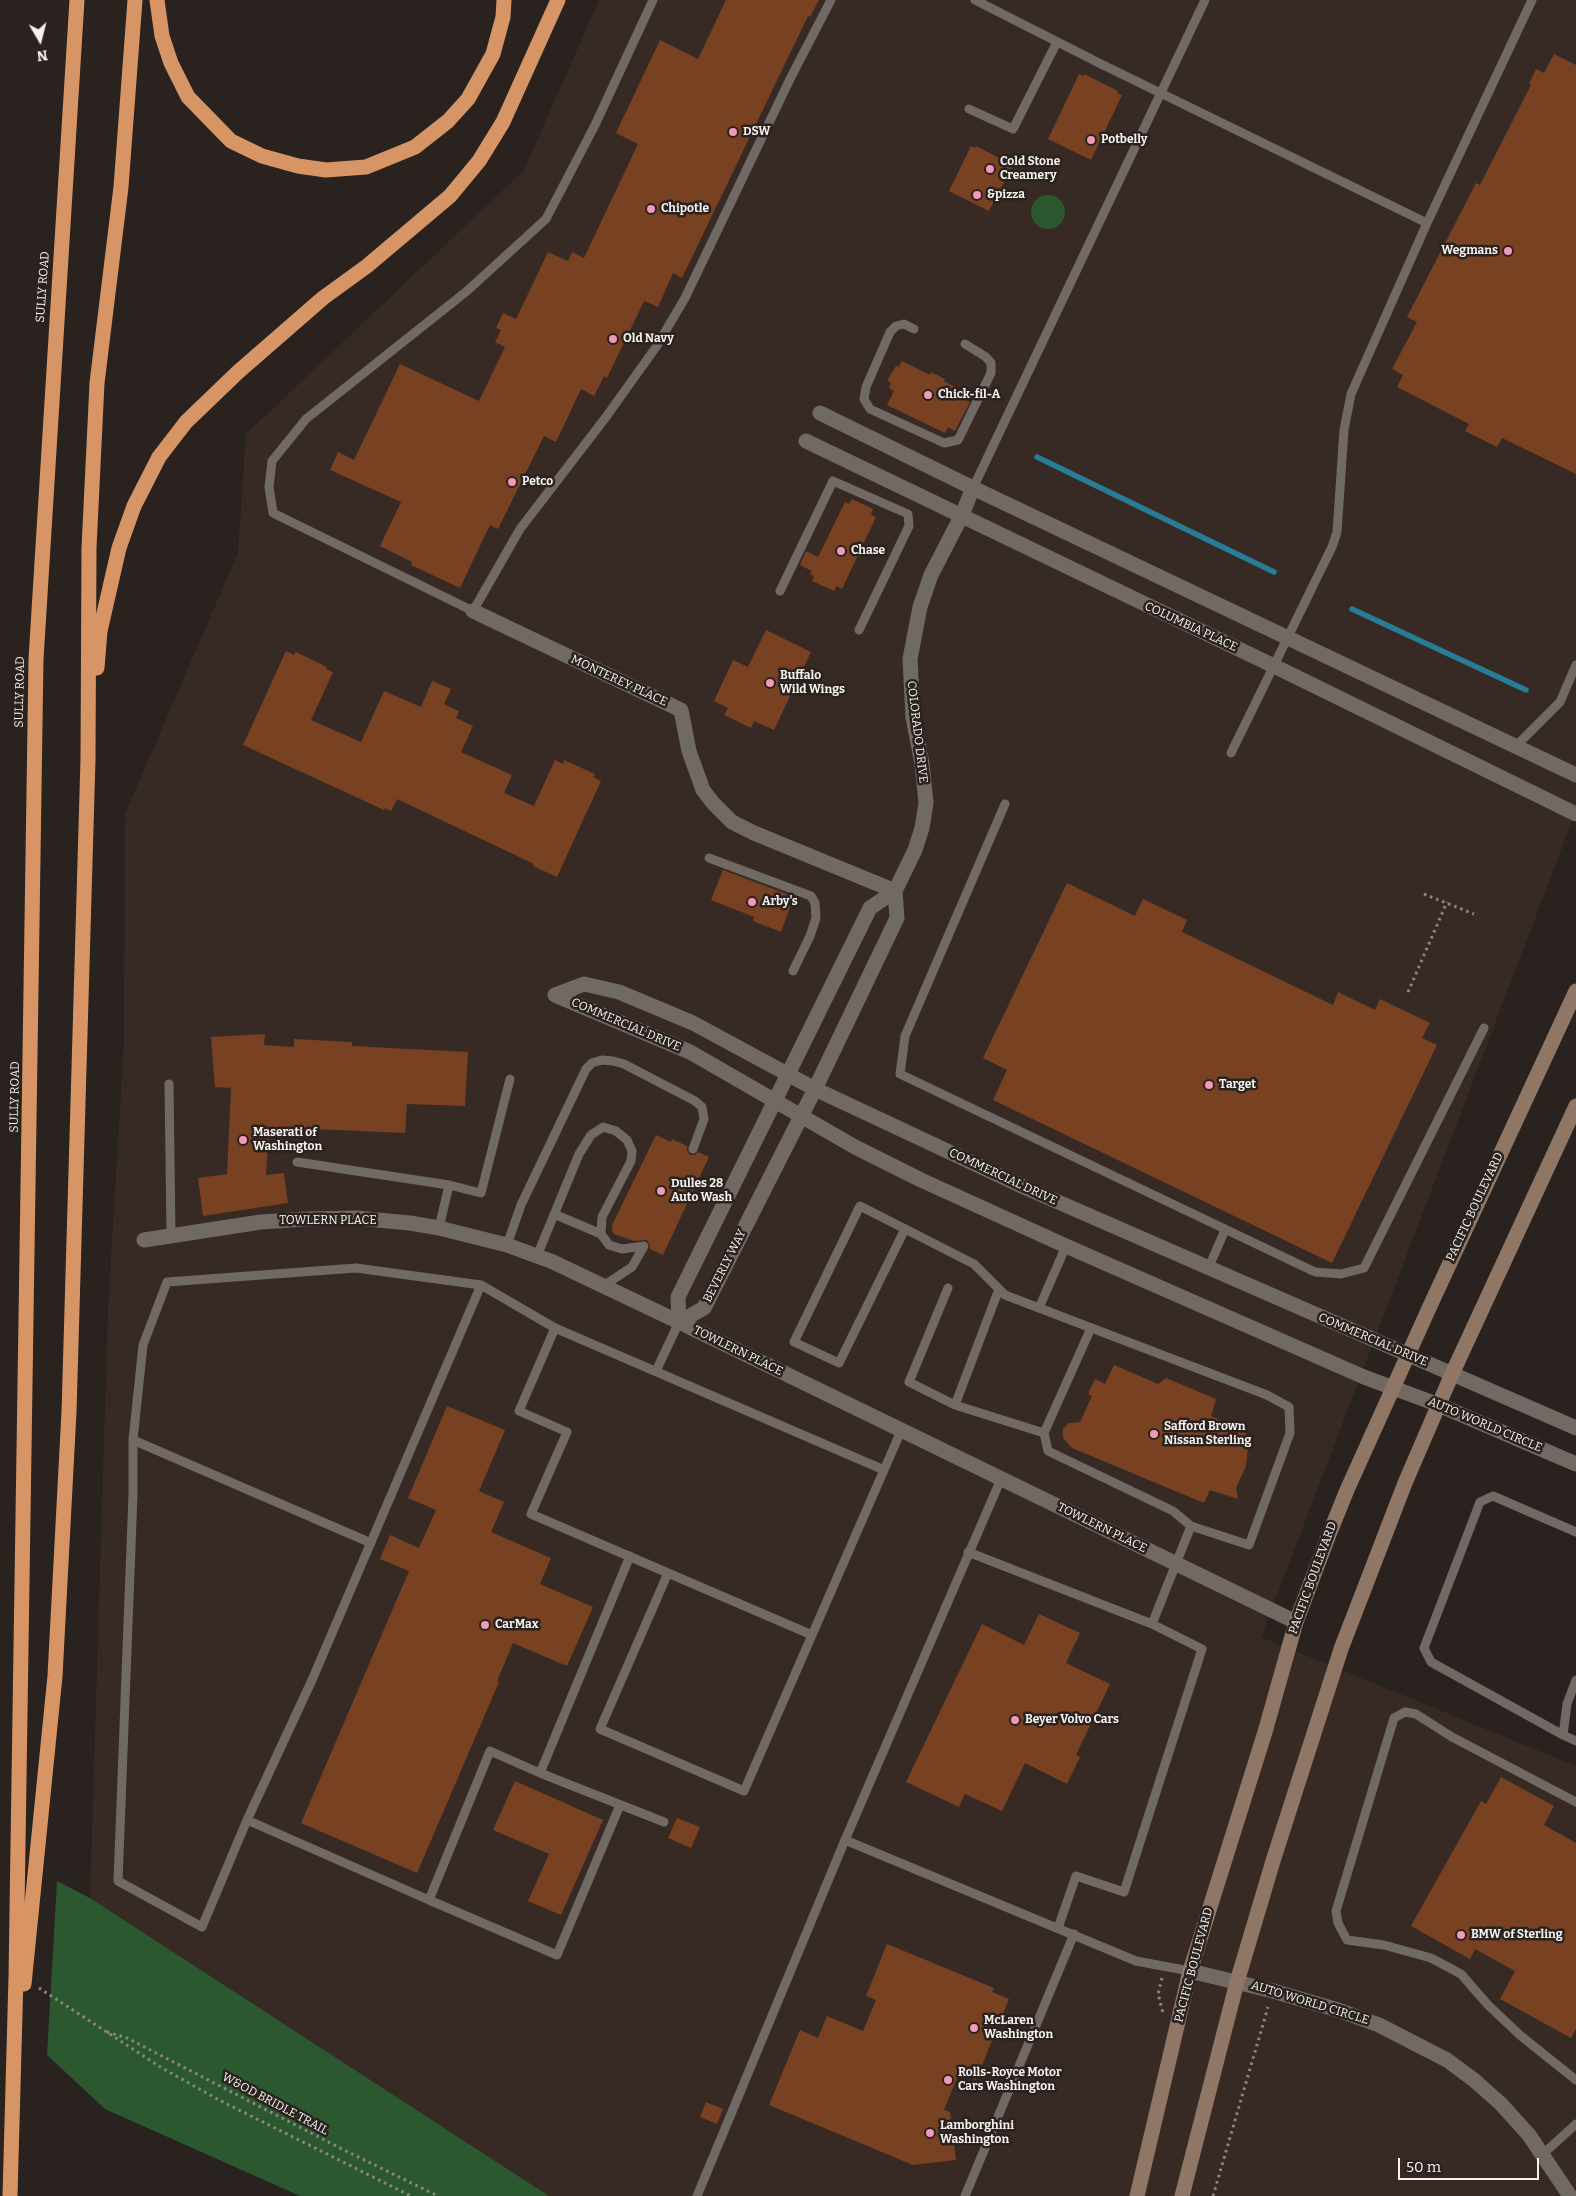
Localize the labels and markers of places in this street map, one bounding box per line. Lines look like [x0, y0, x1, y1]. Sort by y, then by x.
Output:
place label: DSW [743, 125, 770, 139]
marker: DSW [727, 126, 739, 138]
place label: Potbelly [1101, 133, 1147, 147]
marker: Potbelly [1085, 134, 1097, 146]
place label: Cold Stone Creamery [1000, 155, 1060, 183]
marker: Cold Stone Creamery [984, 163, 996, 175]
place label: &pizza [987, 188, 1025, 202]
marker: &pizza [971, 189, 983, 201]
place label: Chipotle [661, 202, 709, 216]
marker: Chipotle [645, 203, 657, 215]
place label: Wegmans [1441, 244, 1498, 258]
marker: Wegmans [1502, 245, 1514, 257]
place label: Old Navy [623, 332, 674, 346]
marker: Old Navy [607, 333, 619, 345]
place label: Chick-fil-A [938, 388, 1000, 402]
marker: Chick-fil-A [922, 389, 934, 401]
place label: Petco [522, 475, 553, 489]
marker: Petco [506, 476, 518, 488]
place label: Chase [851, 544, 885, 558]
marker: Chase [835, 545, 847, 557]
place label: Buffalo Wild Wings [780, 669, 845, 697]
marker: Buffalo Wild Wings [764, 677, 776, 689]
place label: Arby's [762, 895, 798, 909]
marker: Arby's [746, 896, 758, 908]
place label: Target [1219, 1078, 1256, 1092]
marker: Target [1203, 1079, 1215, 1091]
place label: Maserati of Washington [253, 1126, 322, 1154]
marker: Maserati of Washington [237, 1134, 249, 1146]
place label: Dulles 28 Auto Wash [671, 1177, 732, 1205]
marker: Dulles 28 Auto Wash [655, 1185, 667, 1197]
place label: Safford Brown Nissan Sterling [1164, 1420, 1251, 1448]
marker: Safford Brown Nissan Sterling [1148, 1428, 1160, 1440]
place label: CarMax [495, 1618, 539, 1632]
marker: CarMax [479, 1619, 491, 1631]
place label: Beyer Volvo Cars [1025, 1713, 1119, 1727]
marker: Beyer Volvo Cars [1009, 1714, 1021, 1726]
place label: BMW of Sterling [1471, 1928, 1563, 1942]
marker: BMW of Sterling [1455, 1929, 1467, 1941]
place label: McLaren Washington [984, 2014, 1053, 2042]
marker: McLaren Washington [968, 2022, 980, 2034]
place label: Rolls-Royce Motor Cars Washington [958, 2066, 1062, 2094]
marker: Rolls-Royce Motor Cars Washington [942, 2074, 954, 2086]
place label: Lamborghini Washington [940, 2119, 1014, 2147]
marker: Lamborghini Washington [924, 2127, 936, 2139]

